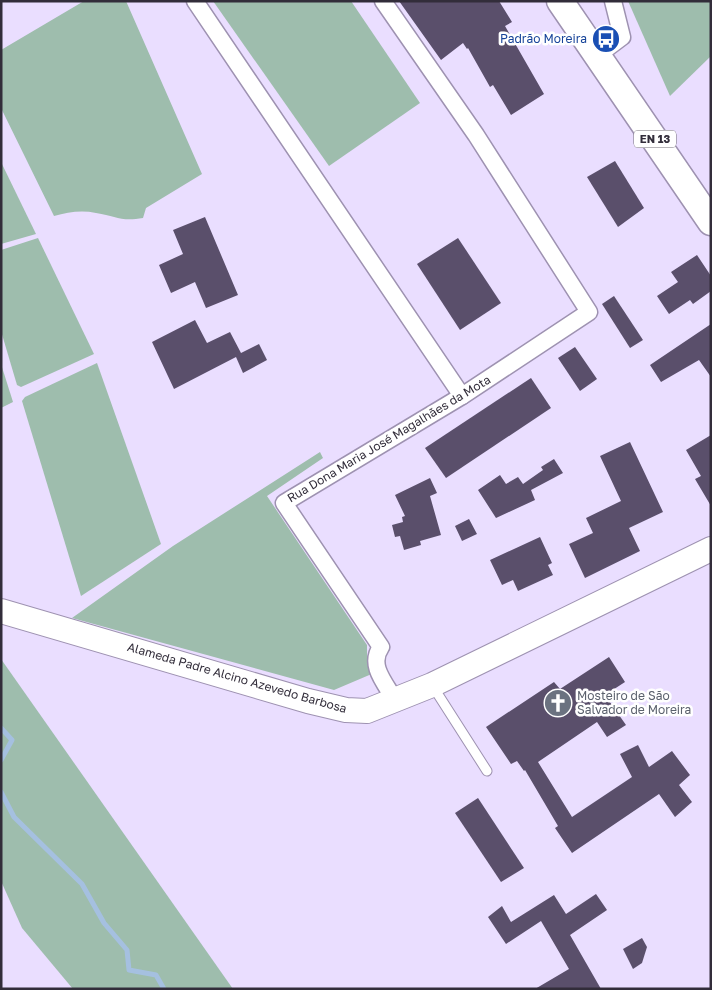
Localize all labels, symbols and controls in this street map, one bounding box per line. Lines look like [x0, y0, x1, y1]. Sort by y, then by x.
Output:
bus stop icon: Padrão Moreira [591, 24, 621, 54]
place label: Padrão Moreira [500, 31, 587, 46]
road number: EN 13 [634, 130, 676, 148]
street label: Rua Dona Maria José Magalhães da Mota [284, 372, 493, 505]
street label: Alameda Padre Alcino Azevedo Barbosa [126, 639, 349, 716]
church icon: Mosteiro de São Salvador de Moreira [543, 688, 573, 718]
place label: Mosteiro de São Salvador de Moreira [577, 688, 691, 717]

